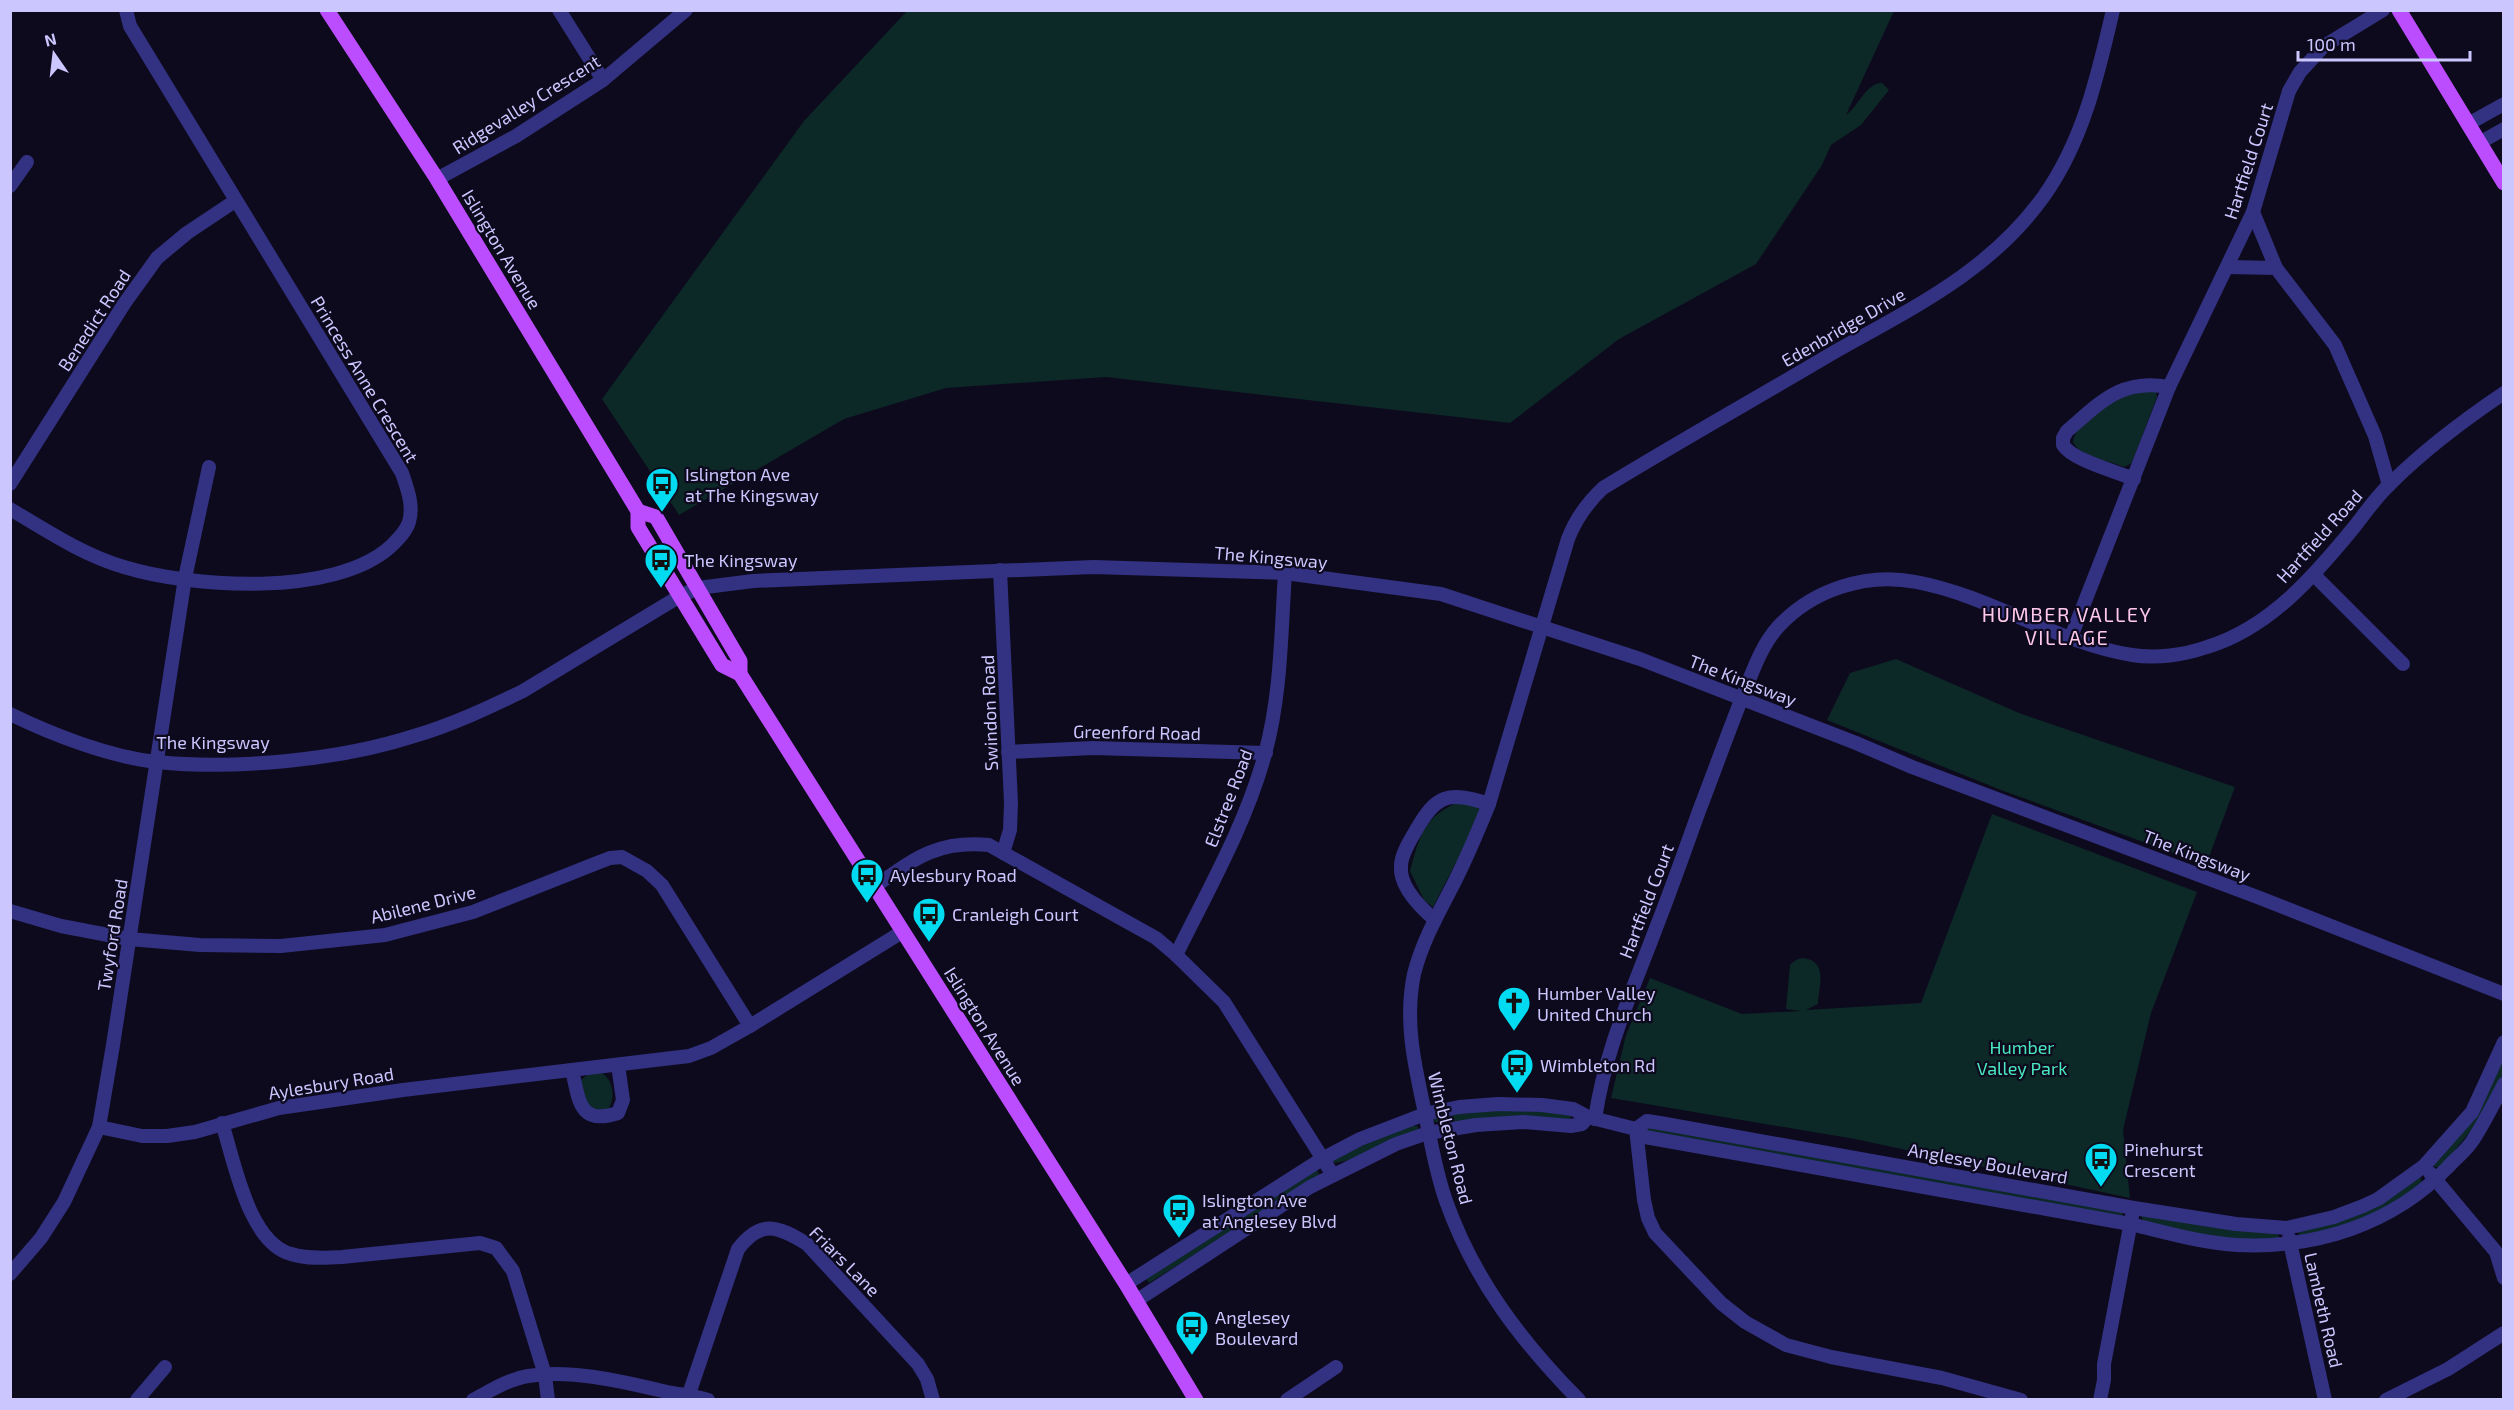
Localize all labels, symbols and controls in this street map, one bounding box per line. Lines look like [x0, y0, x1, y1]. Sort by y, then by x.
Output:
north arrow [24, 24, 84, 84]
scale bar [2298, 24, 2470, 62]
text: N [42, 28, 58, 50]
text: 100 m [2307, 33, 2356, 55]
street label: Ridgevalley Crescent [448, 50, 604, 158]
street label: Hartfield Court [2219, 100, 2277, 222]
street label: Islington Avenue [458, 185, 546, 313]
street label: Benedict Road [53, 265, 135, 375]
street label: Edenbridge Drive [1777, 283, 1909, 371]
street label: Princess Anne Crescent [307, 292, 424, 466]
place label: Islington Ave at The Kingsway [685, 463, 819, 506]
bus stop icon: Islington Ave at The Kingsway [644, 466, 680, 513]
street label: Hartfield Road [2271, 485, 2367, 587]
street label: The Kingsway [1213, 541, 1329, 573]
bus stop icon: The Kingsway [643, 542, 679, 589]
place label: The Kingsway [684, 549, 798, 571]
district label: HUMBER VALLEY VILLAGE [1982, 602, 2152, 649]
street label: The Kingsway [1686, 649, 1800, 711]
street label: Swindon Road [976, 655, 1002, 771]
street label: Greenford Road [1073, 720, 1201, 744]
street label: The Kingsway [156, 731, 270, 753]
street label: Elstree Road [1199, 746, 1257, 850]
street label: The Kingsway [2140, 824, 2254, 886]
street label: Hartfield Court [1614, 840, 1678, 961]
bus stop icon: Aylesbury Road [849, 857, 885, 904]
place label: Aylesbury Road [890, 864, 1017, 886]
street label: Twyford Road [92, 877, 132, 993]
street label: Abilene Drive [368, 880, 478, 928]
bus stop icon: Cranleigh Court [911, 896, 947, 943]
place label: Cranleigh Court [952, 903, 1079, 925]
street label: Islington Avenue [940, 963, 1030, 1089]
place label: Humber Valley United Church [1537, 982, 1656, 1025]
church icon: Humber Valley United Church [1496, 985, 1532, 1032]
park label: Humber Valley Park [1977, 1036, 2067, 1079]
bus stop icon: Wimbleton Rd [1499, 1047, 1535, 1094]
place label: Wimbleton Rd [1540, 1054, 1656, 1076]
street label: Aylesbury Road [267, 1062, 395, 1104]
street label: Wimbleton Road [1424, 1070, 1478, 1206]
street label: Anglesey Boulevard [1906, 1138, 2070, 1188]
place label: Pinehurst Crescent [2124, 1138, 2203, 1181]
bus stop icon: Pinehurst Crescent [2083, 1141, 2119, 1188]
place label: Islington Ave at Anglesey Blvd [1202, 1189, 1337, 1232]
bus stop icon: Islington Ave at Anglesey Blvd [1161, 1192, 1197, 1239]
street label: Friars Lane [805, 1221, 885, 1301]
street label: Lambeth Road [2300, 1250, 2348, 1370]
place label: Anglesey Boulevard [1215, 1306, 1298, 1349]
bus stop icon: Anglesey Boulevard [1174, 1309, 1210, 1356]

